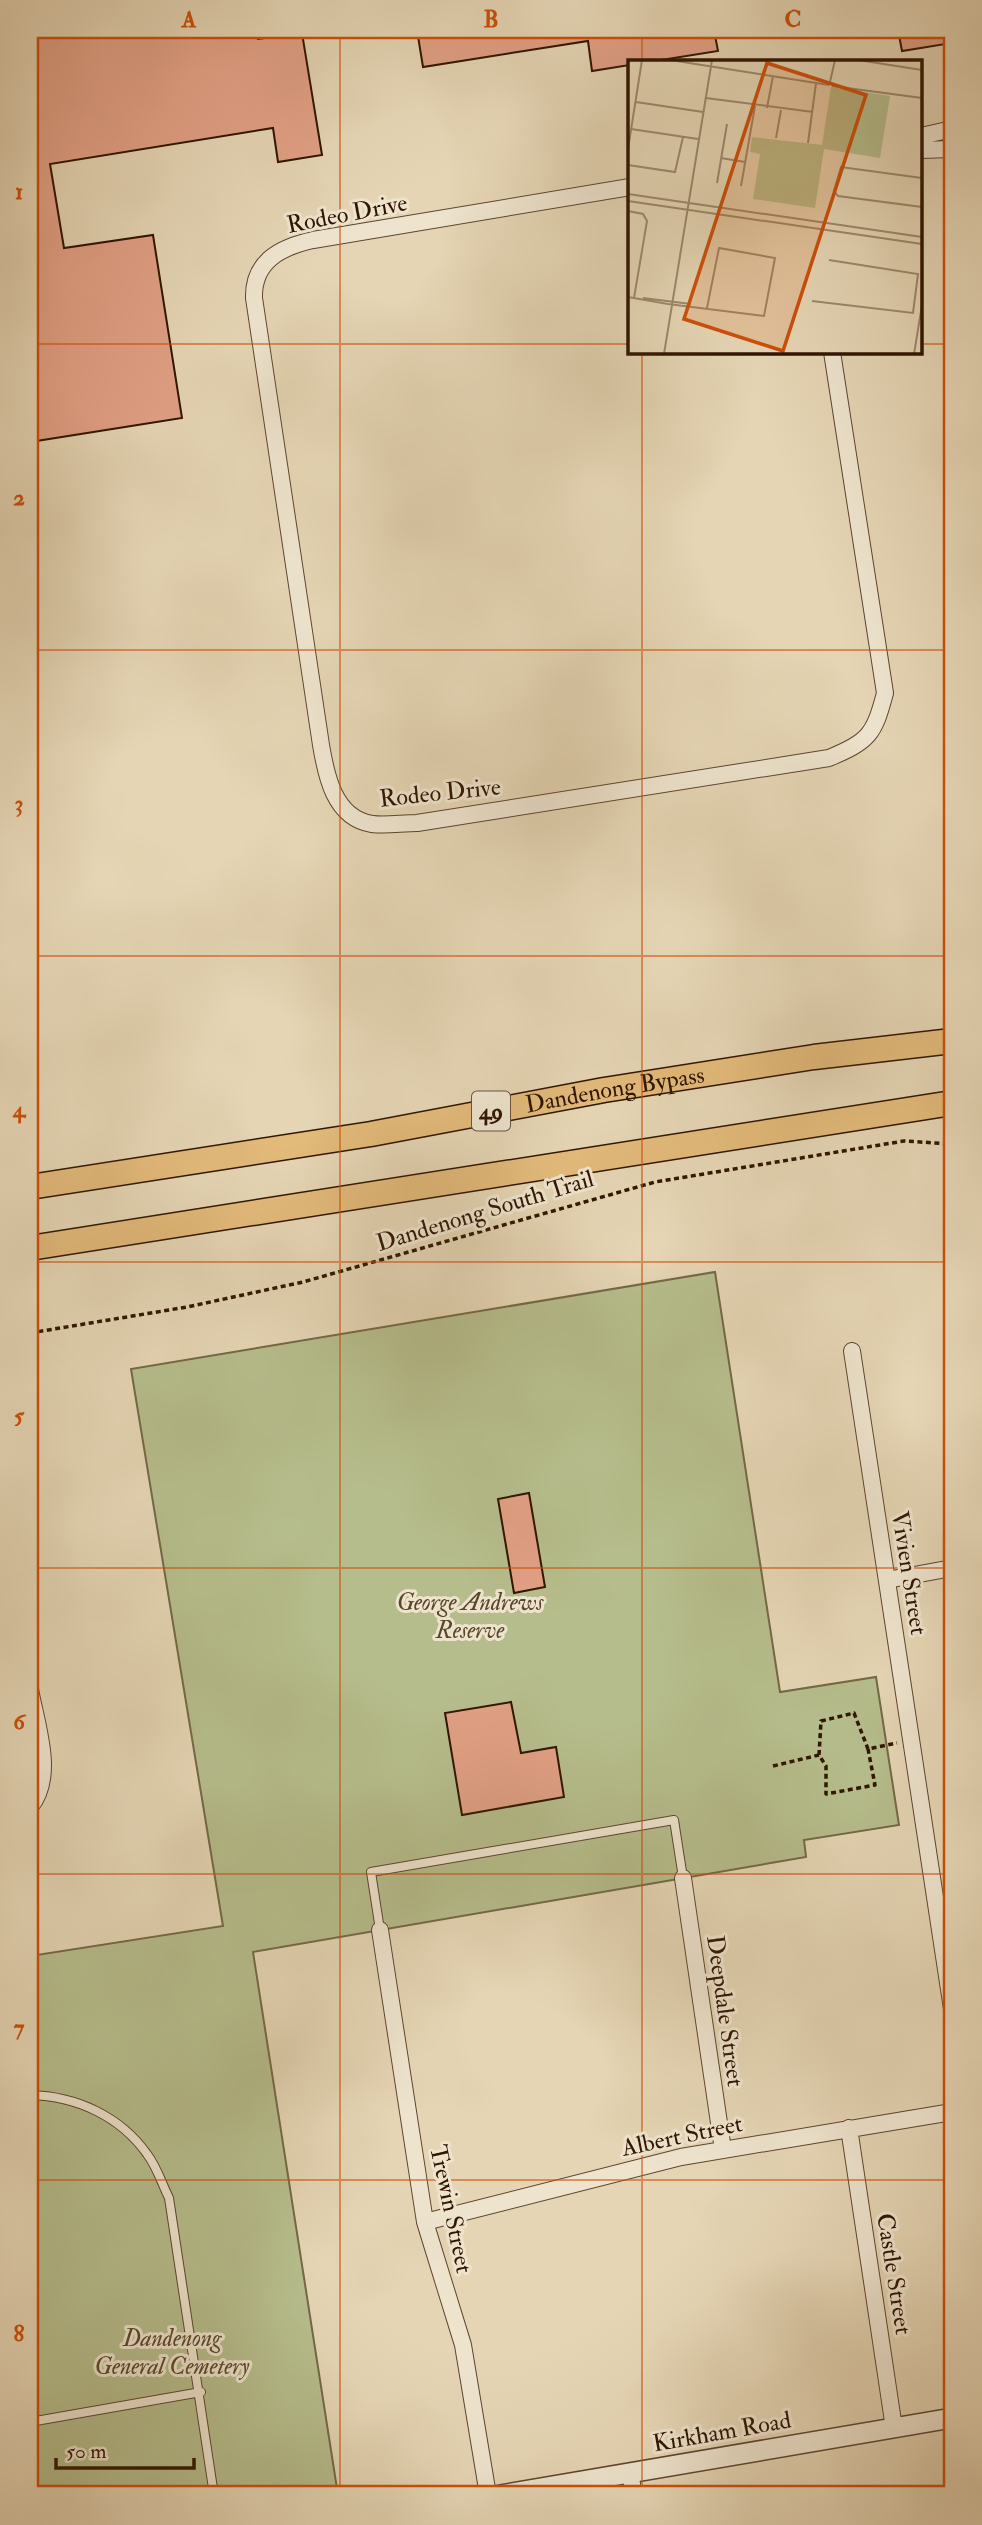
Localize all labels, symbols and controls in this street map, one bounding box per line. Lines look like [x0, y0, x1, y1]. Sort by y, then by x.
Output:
text: A [181, 5, 197, 34]
text: B [483, 5, 499, 34]
text: C [785, 5, 801, 34]
inset map [628, 60, 922, 354]
text: 1 [15, 177, 23, 206]
street label: Rodeo Drive [284, 187, 410, 241]
text: 2 [13, 483, 25, 512]
street label: Rodeo Drive [378, 771, 502, 815]
text: 3 [15, 789, 23, 818]
street label: Dandenong Bypass [523, 1059, 707, 1120]
road number: 49 [472, 1092, 510, 1130]
text: 4 [12, 1095, 27, 1124]
street label: Dandenong South Trail [372, 1163, 598, 1259]
text: 5 [14, 1401, 25, 1430]
street label: Vivien Street [884, 1509, 934, 1637]
park label: George Andrews Reserve [397, 1587, 544, 1646]
text: 6 [13, 1707, 27, 1736]
street label: Deepdale Street [699, 1933, 751, 2089]
text: 7 [14, 2013, 25, 2042]
street label: Albert Street [618, 2108, 745, 2164]
street label: Trewin Street [422, 2142, 480, 2276]
street label: Castle Street [869, 2211, 919, 2337]
text: 8 [14, 2319, 25, 2348]
park label: Dandenong General Cemetery [95, 2323, 250, 2382]
street label: Kirkham Road [651, 2405, 794, 2459]
scale bar [56, 2427, 194, 2471]
text: 50 m [66, 2438, 107, 2465]

